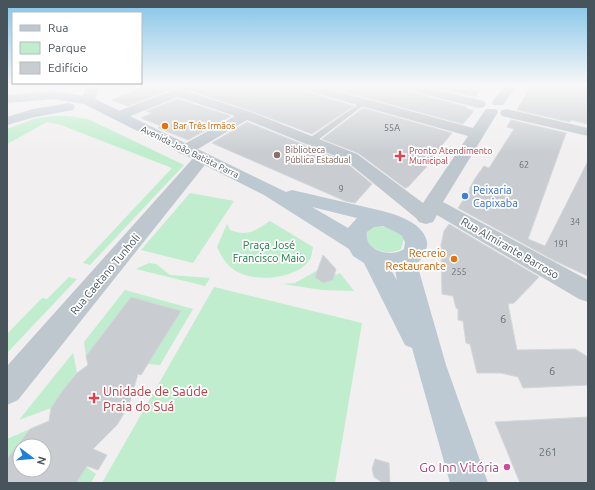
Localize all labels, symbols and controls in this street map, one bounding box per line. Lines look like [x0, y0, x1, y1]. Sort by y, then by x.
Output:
legend [12, 12, 142, 84]
text: Rua [48, 21, 69, 34]
text: Parque [48, 41, 86, 54]
text: Edifício [48, 61, 88, 74]
marker: Bar Três Irmãos [160, 121, 170, 131]
place label: Bar Três Irmãos [173, 121, 235, 131]
house number: 55A [384, 123, 400, 133]
street label: Avenida João Batista Parra [139, 124, 241, 180]
place label: Biblioteca Pública Estadual [285, 145, 351, 165]
place label: Pronto Atendimento Municipal [409, 146, 493, 166]
marker: Biblioteca Pública Estadual [272, 150, 282, 160]
marker: Pronto Atendimento Municipal [394, 150, 406, 162]
house number: 62 [519, 160, 529, 170]
house number: 9 [338, 184, 344, 194]
place label: Peixaria Capixaba [473, 184, 518, 209]
marker: Peixaria Capixaba [460, 191, 470, 201]
street label: Rua Almirante Barroso [459, 215, 561, 281]
house number: 34 [570, 217, 580, 227]
street label: Rua Caetano Tunholi [68, 231, 142, 317]
park label: Praça José Francisco Maio [233, 239, 305, 264]
house number: 191 [553, 239, 569, 249]
place label: Recreio Restaurante [386, 247, 446, 272]
marker: Recreio Restaurante [449, 254, 459, 264]
house number: 255 [451, 267, 467, 277]
house number: 6 [500, 313, 506, 325]
house number: 6 [549, 365, 555, 377]
place label: Unidade de Saúde Praia do Suá [103, 384, 208, 413]
marker: Unidade de Saúde Praia do Suá [88, 392, 100, 404]
north arrow [12, 438, 52, 478]
house number: 261 [539, 446, 557, 458]
text: N [35, 455, 49, 466]
place label: Go Inn Vitória [419, 460, 499, 474]
marker: Go Inn Vitória [502, 462, 512, 472]

